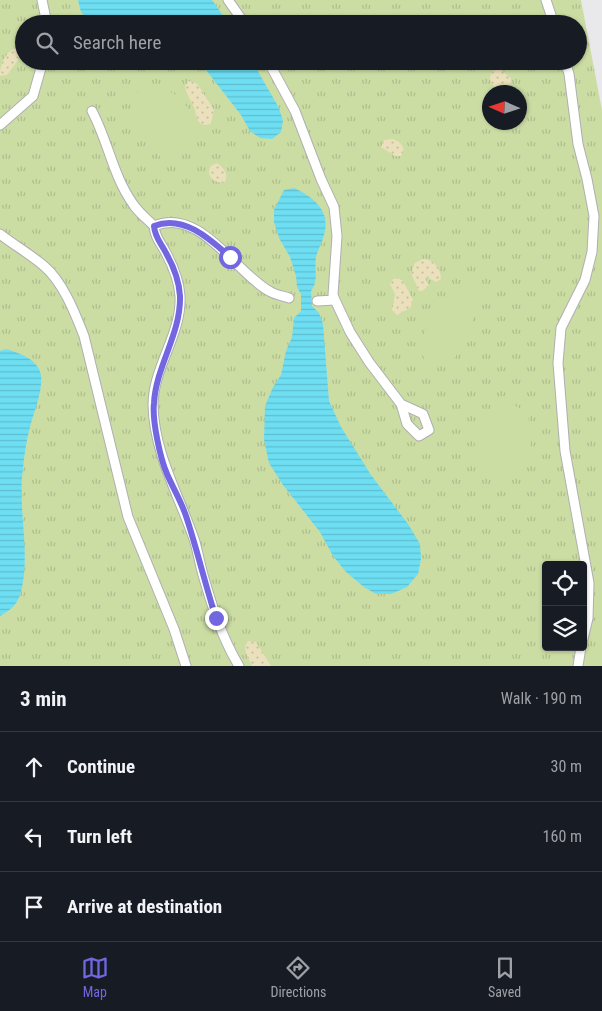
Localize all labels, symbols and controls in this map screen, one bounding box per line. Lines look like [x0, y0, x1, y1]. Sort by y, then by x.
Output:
search box [15, 15, 587, 70]
icon: search [33, 29, 61, 57]
text: Search here [73, 31, 161, 54]
north arrow [482, 85, 527, 130]
route start [219, 246, 242, 269]
map controls [542, 561, 587, 651]
button: locate [542, 561, 587, 606]
button: layers [542, 606, 587, 651]
route end [205, 607, 228, 630]
text: 3 min [20, 687, 67, 711]
text: Walk · 190 m [501, 689, 582, 708]
icon: ahead [20, 753, 48, 781]
text: Continue [67, 755, 135, 778]
text: 30 m [550, 757, 582, 776]
icon: left [20, 823, 48, 851]
text: Turn left [67, 825, 132, 848]
text: 160 m [543, 827, 582, 846]
icon: arrive [20, 893, 48, 921]
text: Arrive at destination [67, 895, 222, 918]
tab: Map [81, 954, 109, 1000]
tab: Directions [270, 954, 326, 1000]
tab: Saved [488, 954, 521, 1000]

